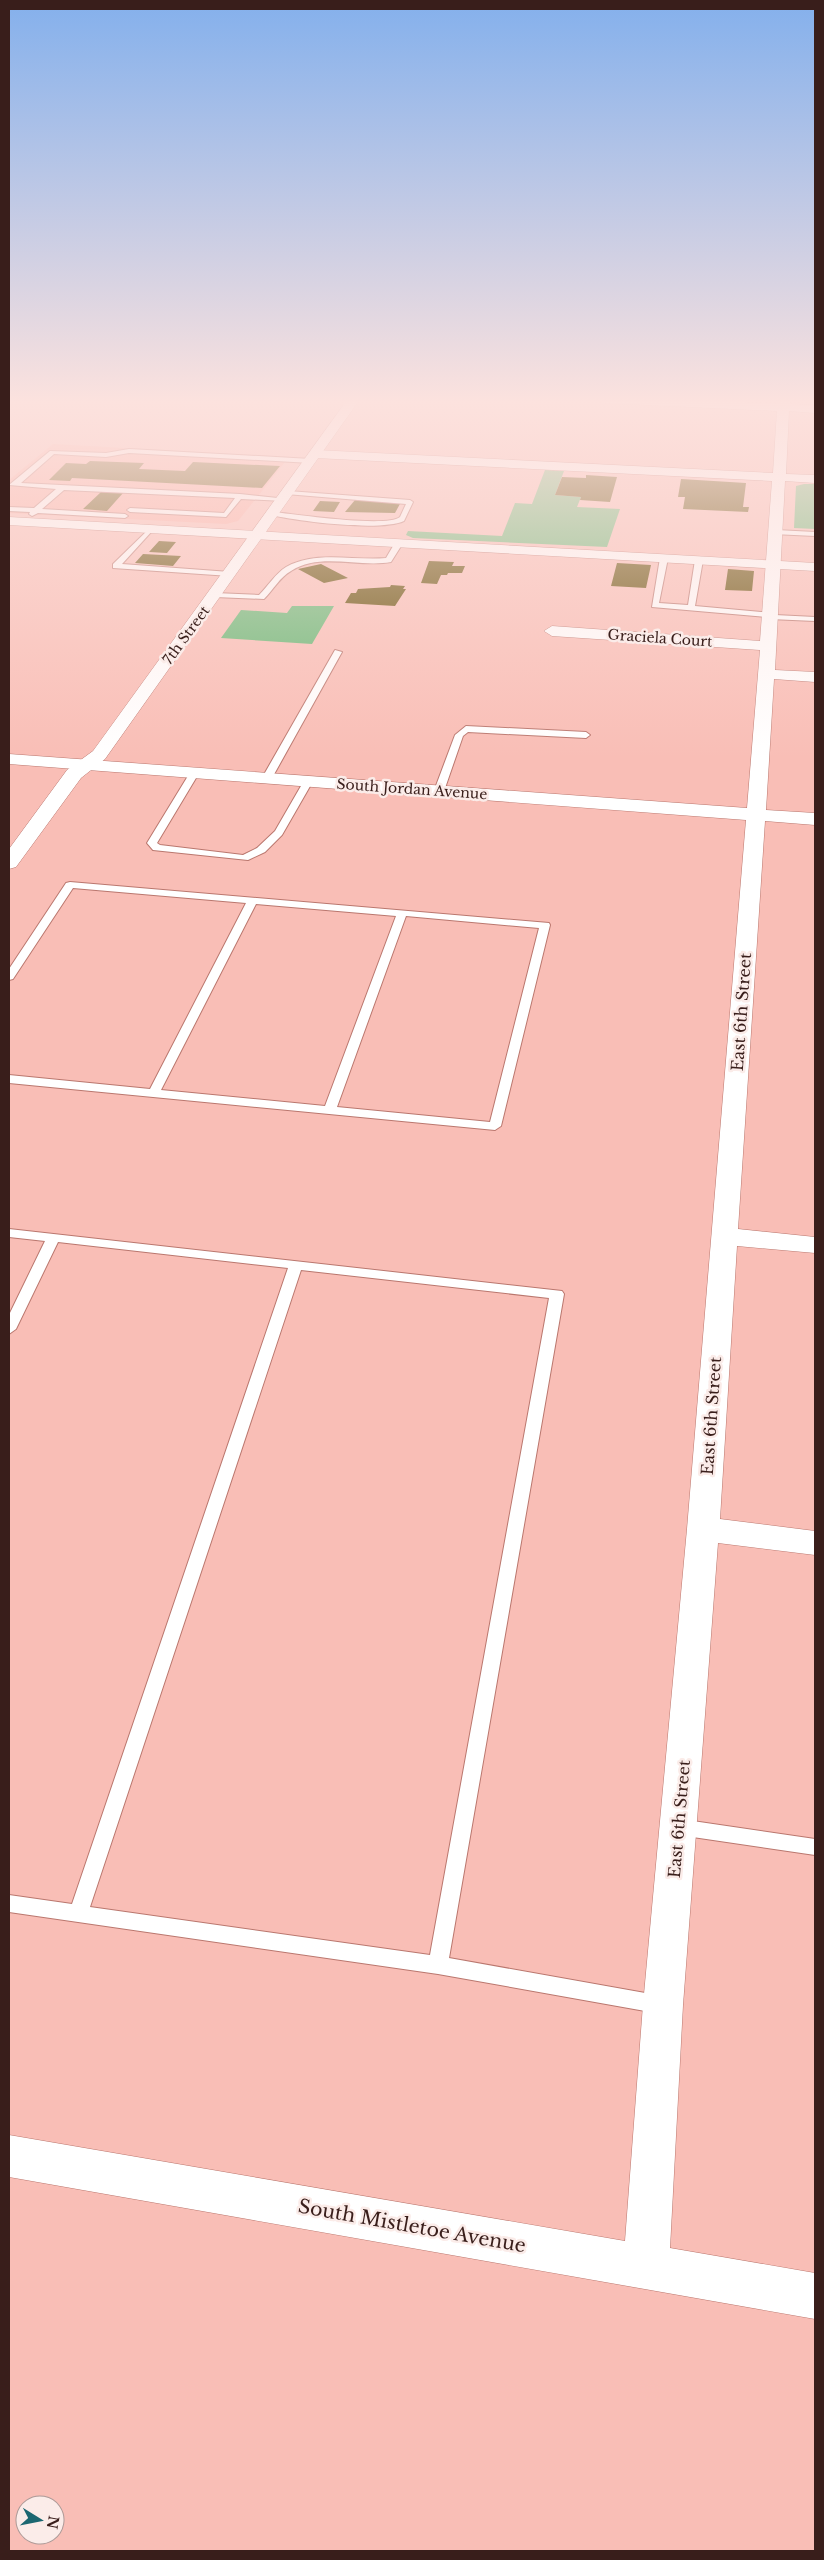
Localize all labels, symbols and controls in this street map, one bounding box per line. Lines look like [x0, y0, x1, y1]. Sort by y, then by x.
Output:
street label: 7th Street [159, 602, 214, 668]
street label: Graciela Court [607, 625, 714, 651]
street label: South Jordan Avenue [336, 775, 488, 803]
street label: East 6th Street [727, 952, 755, 1072]
street label: East 6th Street [697, 1356, 725, 1476]
street label: East 6th Street [664, 1759, 694, 1879]
street label: South Mistletoe Avenue [296, 2195, 528, 2257]
north arrow [15, 2495, 65, 2545]
text: N [43, 2514, 63, 2530]

